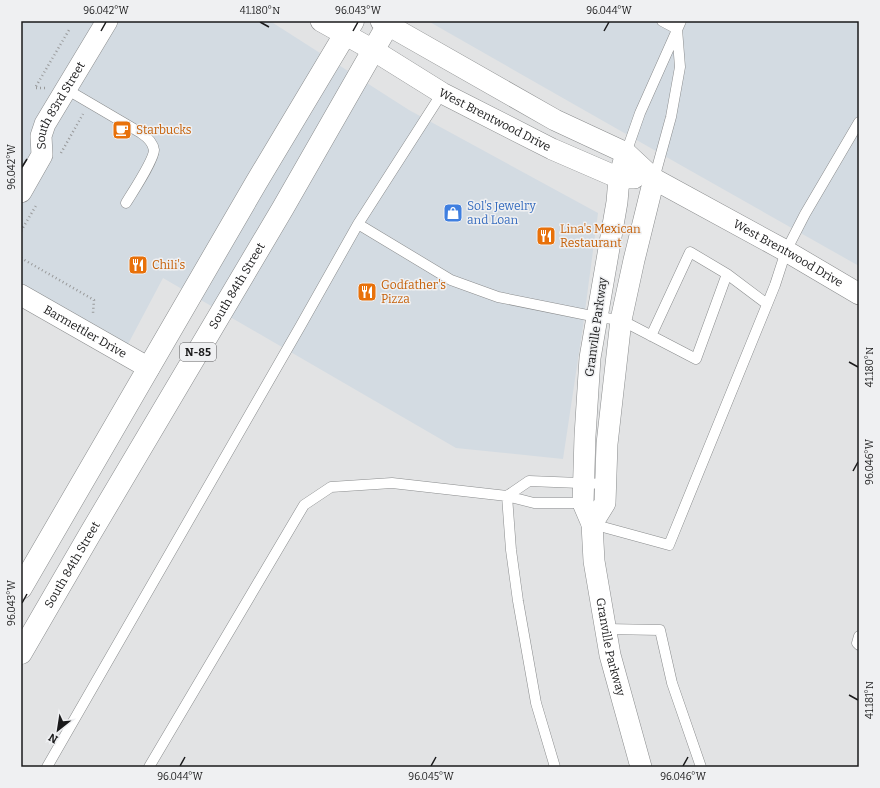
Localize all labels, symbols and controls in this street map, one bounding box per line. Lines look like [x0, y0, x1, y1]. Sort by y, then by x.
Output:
text: 96.042°W [83, 5, 130, 17]
text: 41.180°N [240, 5, 280, 17]
text: 96.043°W [335, 5, 382, 17]
text: 96.044°W [586, 5, 633, 17]
street label: South 83rd Street [34, 58, 88, 150]
street label: West Brentwood Drive [436, 86, 553, 154]
cafe icon: Starbucks [111, 119, 133, 141]
place label: Starbucks [136, 123, 192, 137]
text: 96.042°W [6, 143, 18, 190]
place label: Sol's Jewelry and Loan [467, 199, 536, 227]
shop icon: Sol's Jewelry and Loan [442, 202, 464, 224]
street label: West Brentwood Drive [731, 217, 845, 290]
place label: Lina's Mexican Restaurant [560, 222, 641, 250]
restaurant icon: Lina's Mexican Restaurant [535, 225, 557, 247]
street label: South 84th Street [206, 240, 268, 331]
restaurant icon: Chili's [127, 254, 149, 276]
place label: Chili's [152, 258, 185, 272]
street label: Granville Parkway [582, 276, 610, 378]
place label: Godfather's Pizza [381, 278, 446, 306]
restaurant icon: Godfather's Pizza [356, 281, 378, 303]
street label: Barmettler Drive [41, 302, 129, 361]
road number: N-85 [180, 343, 216, 361]
text: 41.180°N [864, 347, 876, 387]
text: 96.046°W [864, 438, 876, 485]
street label: South 84th Street [42, 518, 103, 611]
text: 96.043°W [6, 579, 18, 626]
street label: Granville Parkway [593, 597, 628, 698]
text: 41.181°N [864, 681, 876, 719]
north arrow [38, 710, 78, 750]
text: N [46, 730, 60, 746]
text: 96.044°W [157, 771, 204, 783]
text: 96.045°W [408, 771, 454, 783]
text: 96.046°W [660, 771, 707, 783]

